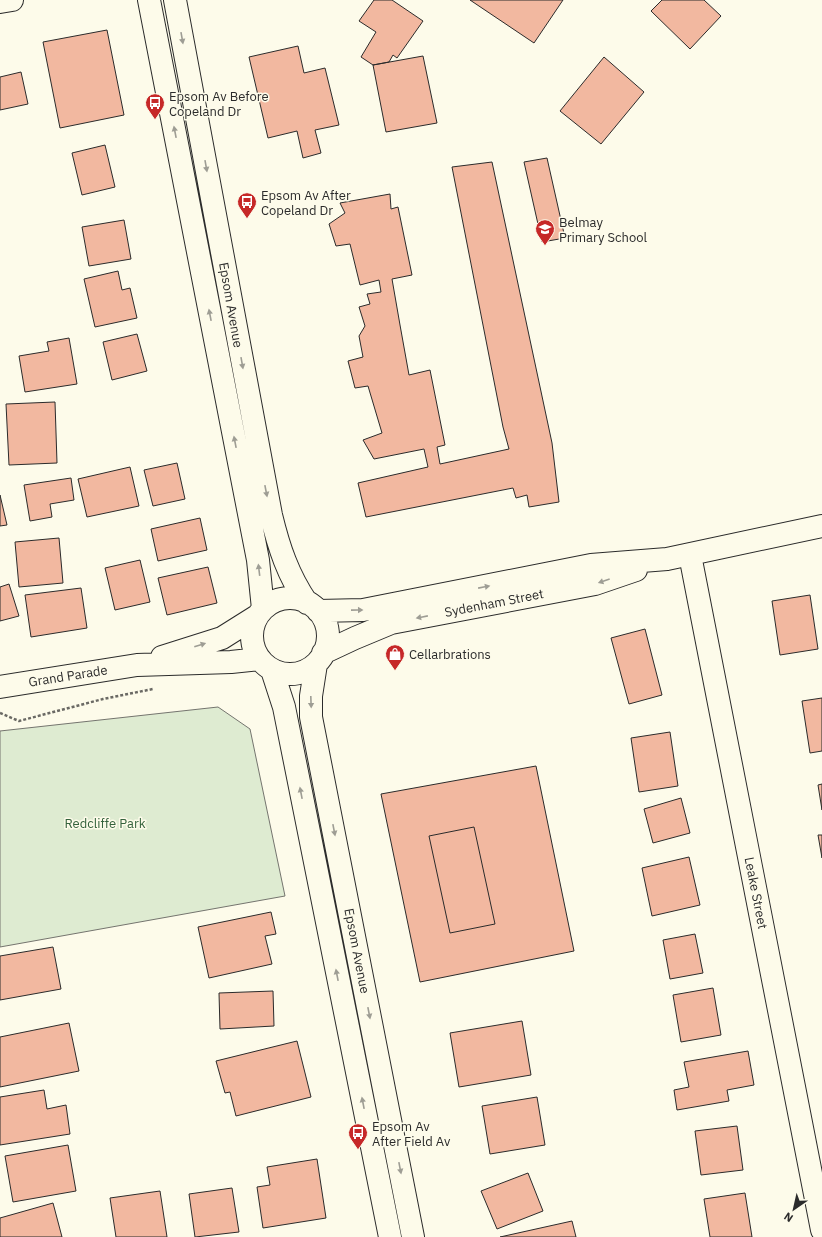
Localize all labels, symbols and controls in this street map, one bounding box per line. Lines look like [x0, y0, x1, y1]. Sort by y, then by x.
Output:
one-way arrow [179, 32, 185, 44]
place label: Epsom Av Before Copeland Dr [169, 88, 269, 120]
bus stop icon: Epsom Av Before Copeland Dr [144, 92, 166, 120]
one-way arrow [171, 126, 177, 138]
one-way arrow [203, 160, 209, 172]
place label: Epsom Av After Copeland Dr [261, 187, 351, 219]
bus stop icon: Epsom Av After Copeland Dr [236, 191, 258, 219]
place label: Belmay Primary School [559, 214, 648, 246]
school or university icon: Belmay Primary School [534, 218, 556, 246]
street label: Epsom Avenue [215, 261, 247, 349]
one-way arrow [207, 309, 213, 321]
one-way arrow [239, 357, 245, 369]
one-way arrow [232, 436, 238, 448]
one-way arrow [264, 484, 270, 497]
one-way arrow [256, 564, 262, 576]
one-way arrow [598, 578, 610, 584]
one-way arrow [478, 583, 491, 589]
street label: Sydenham Street [443, 585, 545, 621]
one-way arrow [351, 607, 364, 613]
one-way arrow [415, 614, 428, 620]
one-way arrow [195, 642, 207, 648]
shop icon: Cellarbrations [384, 643, 406, 671]
place label: Cellarbrations [409, 646, 491, 663]
street label: Grand Parade [27, 661, 109, 691]
one-way arrow [308, 696, 314, 709]
one-way arrow [298, 787, 304, 799]
park label: Redcliffe Park [64, 815, 146, 832]
one-way arrow [331, 824, 337, 836]
street label: Leake Street [741, 856, 771, 930]
street label: Epsom Avenue [340, 907, 374, 995]
one-way arrow [334, 969, 340, 981]
one-way arrow [367, 1007, 373, 1019]
one-way arrow [360, 1096, 366, 1109]
place label: Epsom Av After Field Av [372, 1118, 451, 1150]
bus stop icon: Epsom Av After Field Av [347, 1122, 369, 1150]
one-way arrow [397, 1162, 403, 1174]
north arrow [774, 1189, 814, 1229]
text: N [781, 1209, 796, 1225]

